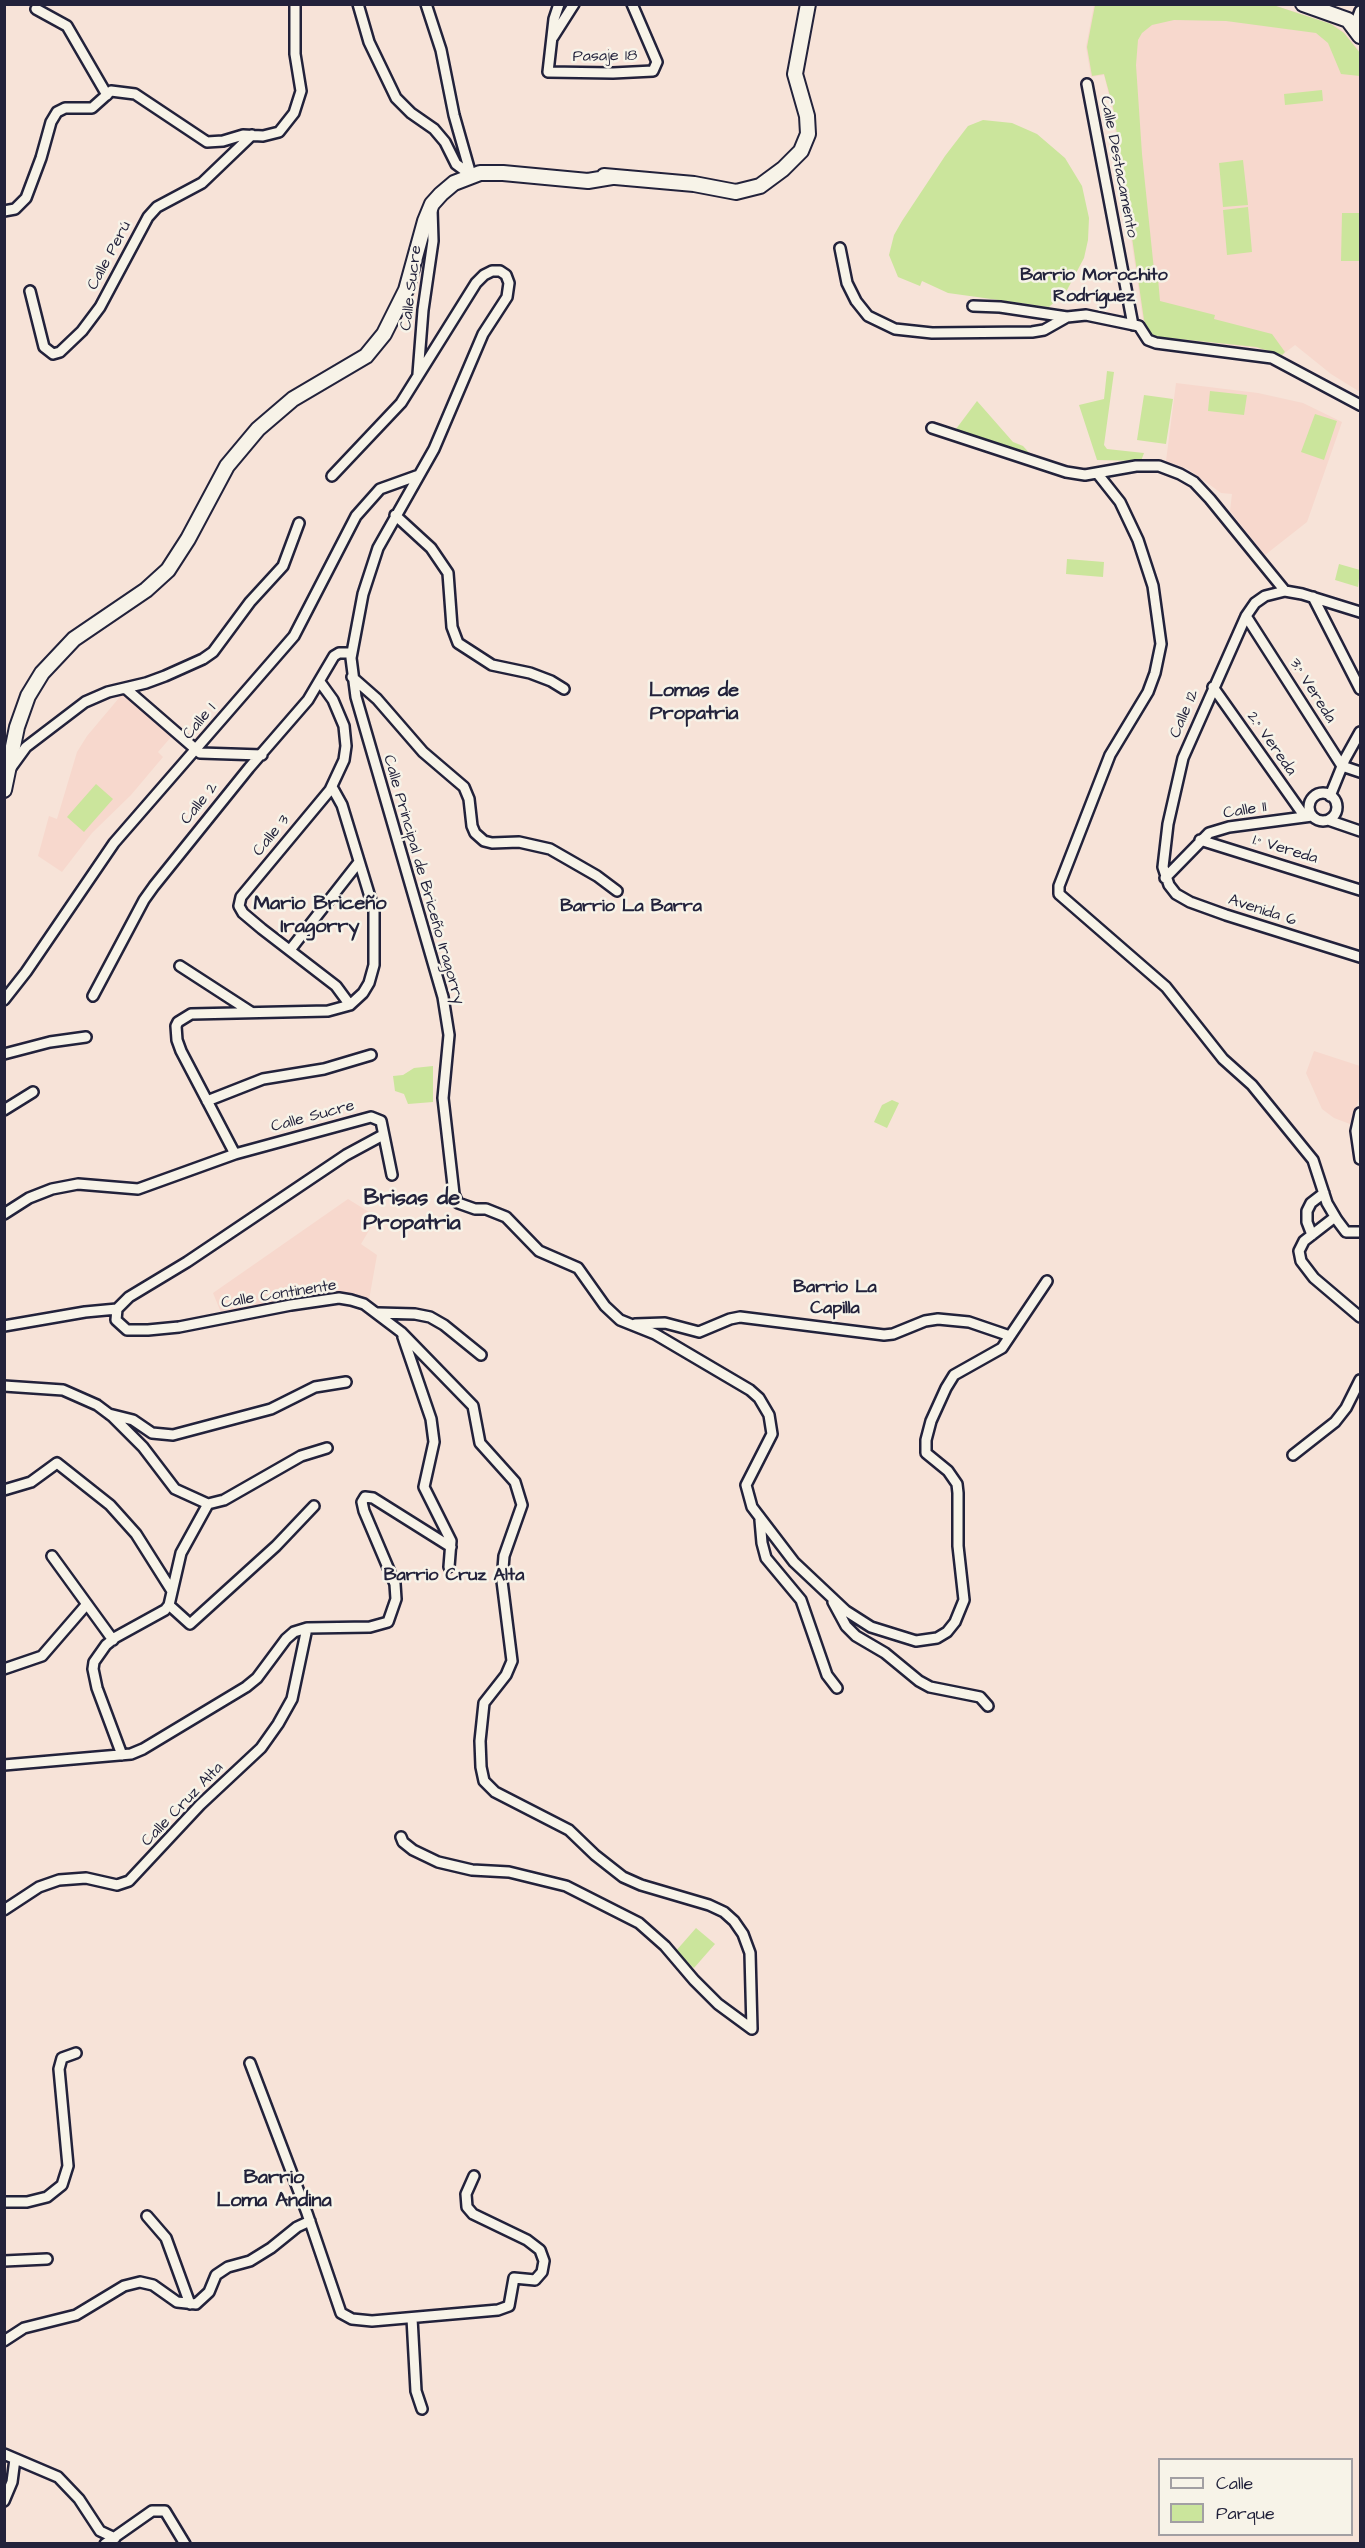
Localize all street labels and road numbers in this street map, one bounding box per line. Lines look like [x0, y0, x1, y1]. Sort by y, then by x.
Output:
street label: Pasaje 18 [572, 47, 638, 67]
street label: Calle Destacamento [1095, 94, 1141, 240]
street label: Calle Perú [84, 218, 136, 294]
street label: Calle Sucre [397, 244, 427, 332]
street label: 3.° Vereda [1285, 655, 1339, 727]
street label: Calle 12 [1166, 687, 1204, 741]
street label: Calle 1 [179, 700, 221, 744]
street label: 2.° Vereda [1242, 708, 1300, 780]
street label: Calle Principal de Briceño Iragorry [378, 753, 468, 1007]
street label: Calle 2 [177, 779, 223, 829]
street label: Calle 11 [1222, 798, 1268, 824]
street label: Calle 3 [250, 811, 294, 861]
street label: 1.° Vereda [1250, 831, 1320, 869]
street label: Avenida 6 [1226, 891, 1298, 931]
street label: Calle Sucre [269, 1097, 357, 1137]
street label: Calle Continente [220, 1276, 338, 1314]
street label: Calle Cruz Alta [138, 1759, 228, 1851]

